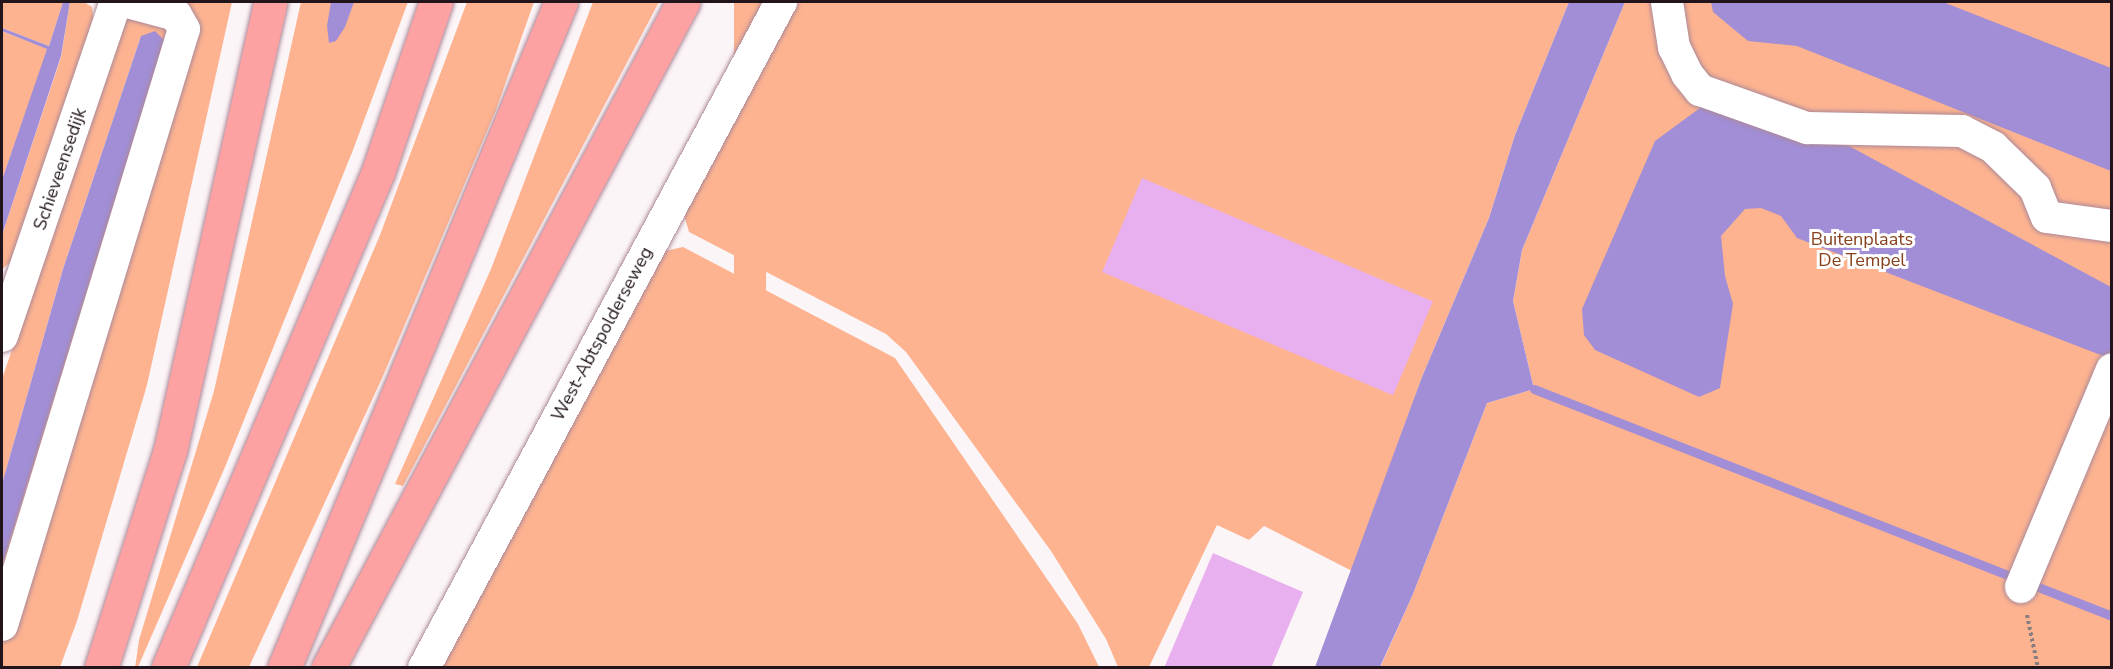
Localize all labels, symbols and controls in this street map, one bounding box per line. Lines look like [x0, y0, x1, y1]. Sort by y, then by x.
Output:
street label: Schieveensedijk [29, 105, 91, 233]
park label: Buitenplaats De Tempel [1811, 229, 1913, 272]
street label: West-Abtspolderseweg [547, 243, 657, 425]

